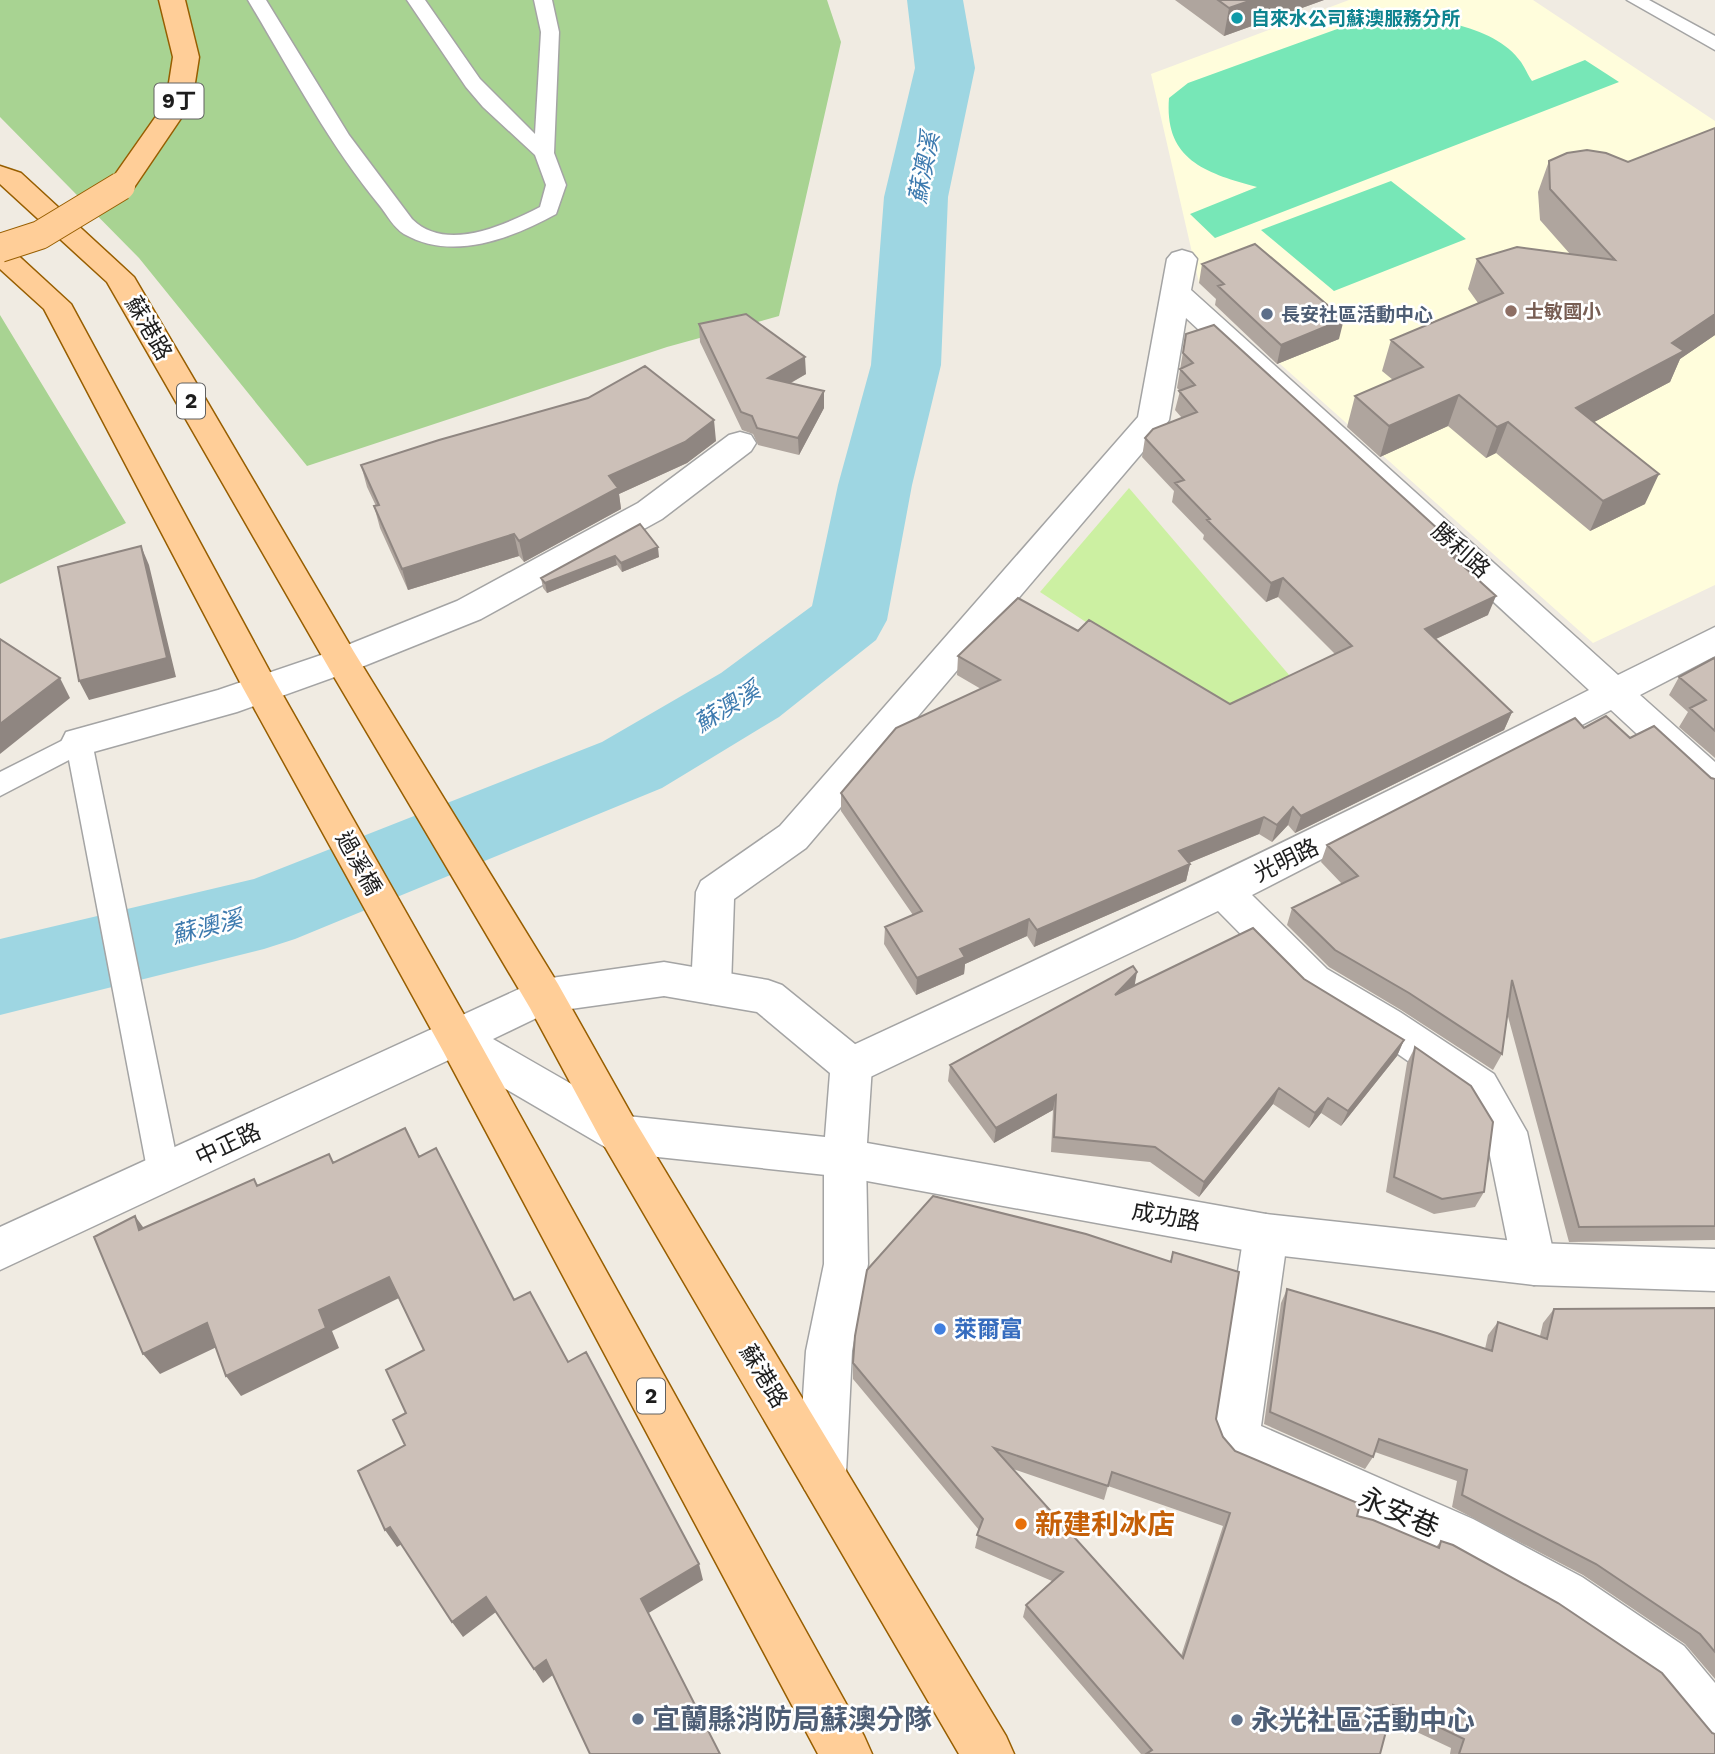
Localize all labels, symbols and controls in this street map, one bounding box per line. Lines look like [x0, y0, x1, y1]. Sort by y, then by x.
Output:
place label: 自來水公司蘇澳服務分所 [1251, 7, 1460, 30]
marker: 自來水公司蘇澳服務分所 [1229, 10, 1245, 26]
road number: 9丁 [154, 84, 204, 119]
water label: 蘇澳溪 [903, 127, 945, 206]
street label: 蘇港路 [120, 292, 178, 365]
place label: 士敏國小 [1525, 300, 1601, 323]
place label: 長安社區活動中心 [1281, 303, 1433, 326]
marker: 士敏國小 [1503, 303, 1519, 319]
marker: 長安社區活動中心 [1259, 306, 1275, 322]
road number: 2 [177, 384, 205, 418]
street label: 勝利路 [1426, 517, 1495, 583]
water label: 蘇澳溪 [689, 674, 767, 738]
street label: 過溪橋 [330, 827, 387, 900]
street label: 光明路 [1249, 833, 1323, 888]
water label: 蘇澳溪 [169, 904, 248, 949]
street label: 中正路 [191, 1118, 265, 1171]
street label: 成功路 [1130, 1197, 1202, 1236]
place label: 萊爾富 [954, 1316, 1023, 1343]
marker: 萊爾富 [932, 1321, 948, 1337]
street label: 蘇港路 [734, 1340, 793, 1413]
road number: 2 [637, 1378, 665, 1414]
street label: 永安巷 [1354, 1481, 1444, 1544]
place label: 新建利冰店 [1035, 1508, 1175, 1541]
marker: 新建利冰店 [1013, 1516, 1029, 1532]
place label: 宜蘭縣消防局蘇澳分隊 [652, 1703, 932, 1736]
place label: 永光社區活動中心 [1251, 1704, 1475, 1737]
marker: 宜蘭縣消防局蘇澳分隊 [630, 1711, 646, 1727]
marker: 永光社區活動中心 [1229, 1712, 1245, 1728]

